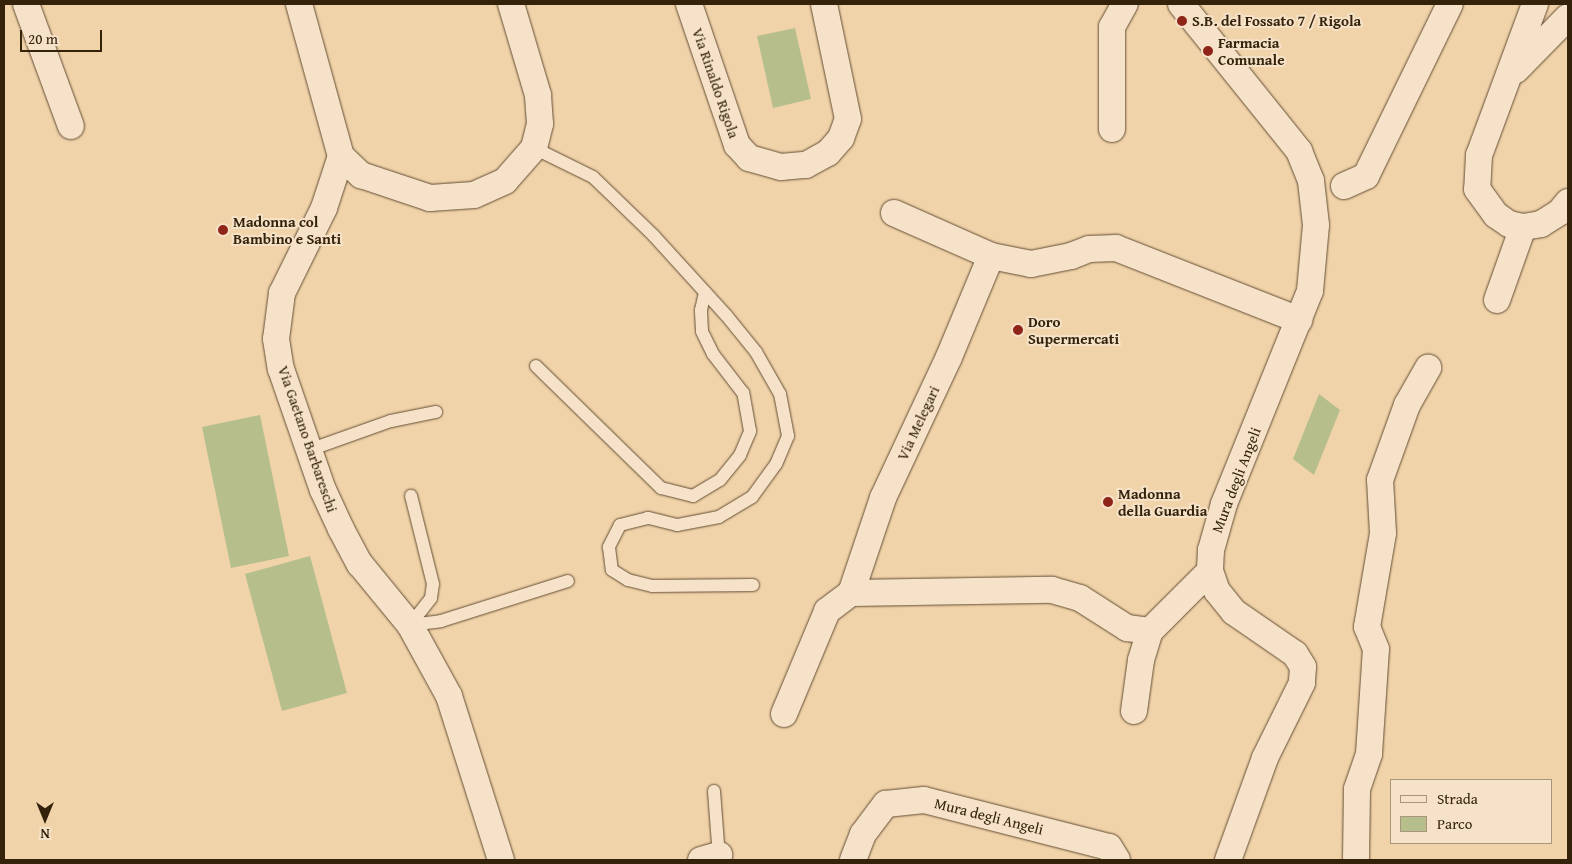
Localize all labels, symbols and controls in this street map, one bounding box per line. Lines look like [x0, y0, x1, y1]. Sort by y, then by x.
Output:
place label: S.B. del Fossato 7 / Rigola [1192, 12, 1361, 30]
marker: S.B. del Fossato 7 / Rigola [1176, 15, 1188, 27]
scale bar [22, 20, 105, 52]
street label: Via Rinaldo Rigola [689, 26, 743, 140]
text: 20 m [28, 28, 58, 49]
place label: Farmacia Comunale [1218, 33, 1284, 68]
marker: Farmacia Comunale [1202, 45, 1214, 57]
place label: Madonna col Bambino e Santi [233, 212, 341, 247]
marker: Madonna col Bambino e Santi [217, 224, 229, 236]
place label: Doro Supermercati [1028, 312, 1119, 347]
marker: Doro Supermercati [1012, 324, 1024, 336]
street label: Via Gaetano Barbareschi [274, 363, 342, 515]
street label: Via Melegari [893, 383, 943, 463]
street label: Mura degli Angeli [1208, 425, 1264, 535]
place label: Madonna della Guardia [1118, 484, 1207, 519]
marker: Madonna della Guardia [1102, 496, 1114, 508]
legend [1390, 779, 1552, 844]
text: Strada [1437, 788, 1478, 809]
north arrow [20, 794, 70, 844]
street label: Mura degli Angeli [933, 794, 1045, 838]
text: Parco [1437, 813, 1472, 834]
text: N [40, 824, 50, 844]

